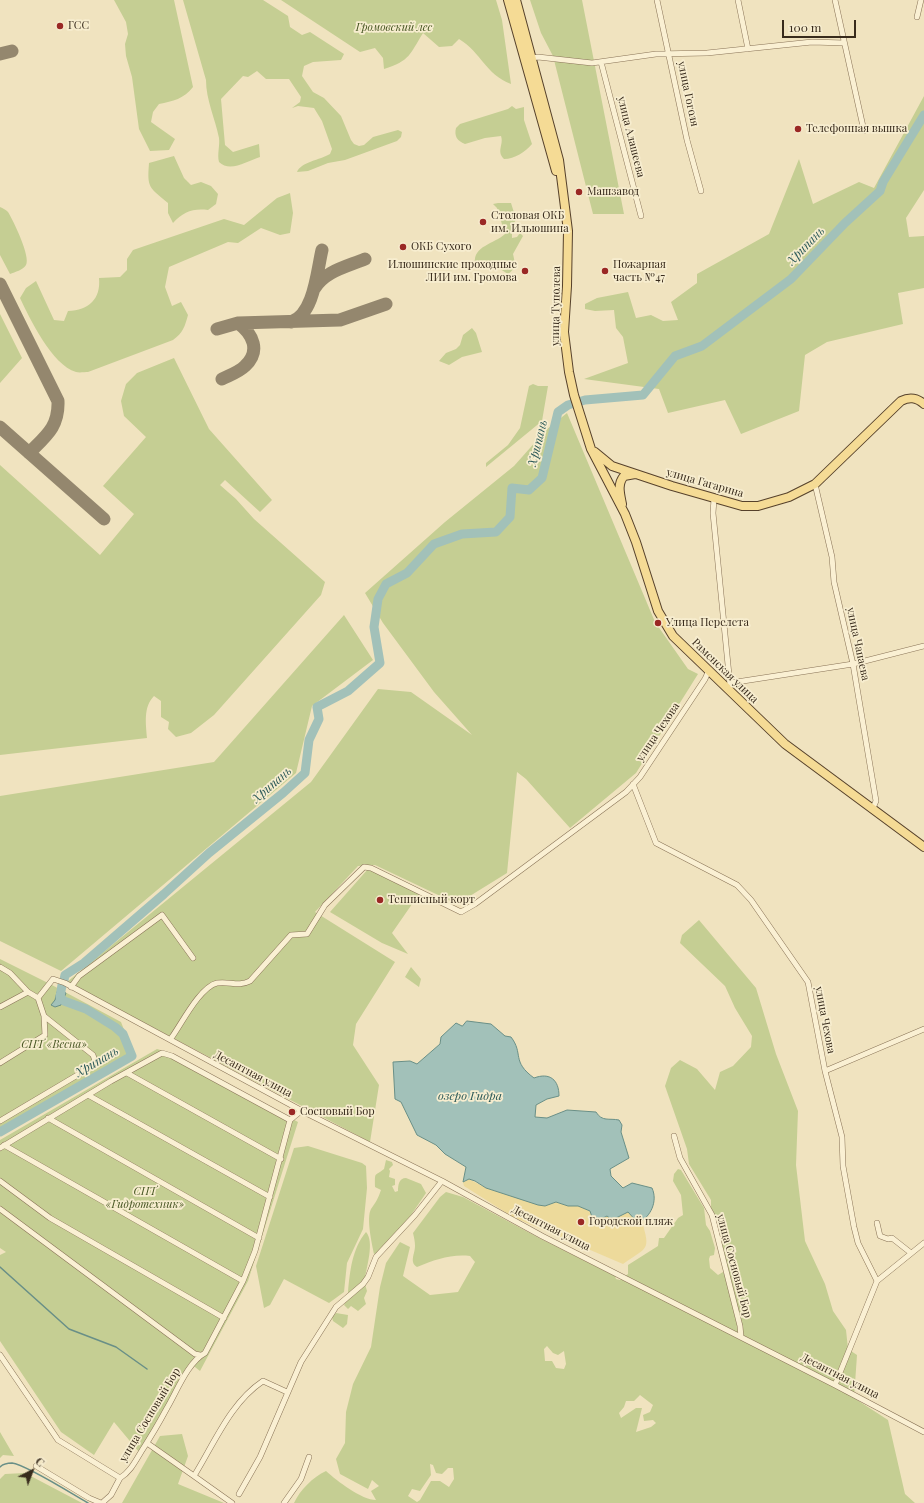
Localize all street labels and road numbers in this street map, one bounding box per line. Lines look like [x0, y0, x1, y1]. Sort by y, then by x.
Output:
street label: улица Гоголя [675, 60, 701, 128]
street label: улица Алашеева [615, 95, 647, 179]
street label: улица Туполева [549, 266, 563, 346]
street label: улица Гагарина [665, 466, 745, 500]
street label: улица Чапаева [844, 606, 872, 682]
street label: Раменская улица [689, 636, 761, 706]
street label: улица Чехова [633, 700, 683, 764]
street label: улица Чехова [812, 985, 838, 1055]
street label: Десантная улица [212, 1048, 294, 1100]
street label: Десантная улица [509, 1202, 593, 1254]
street label: улица Сосновый Бор [714, 1213, 754, 1319]
street label: Десантная улица [798, 1350, 882, 1402]
street label: улица Сосновый Бор [117, 1366, 183, 1464]

